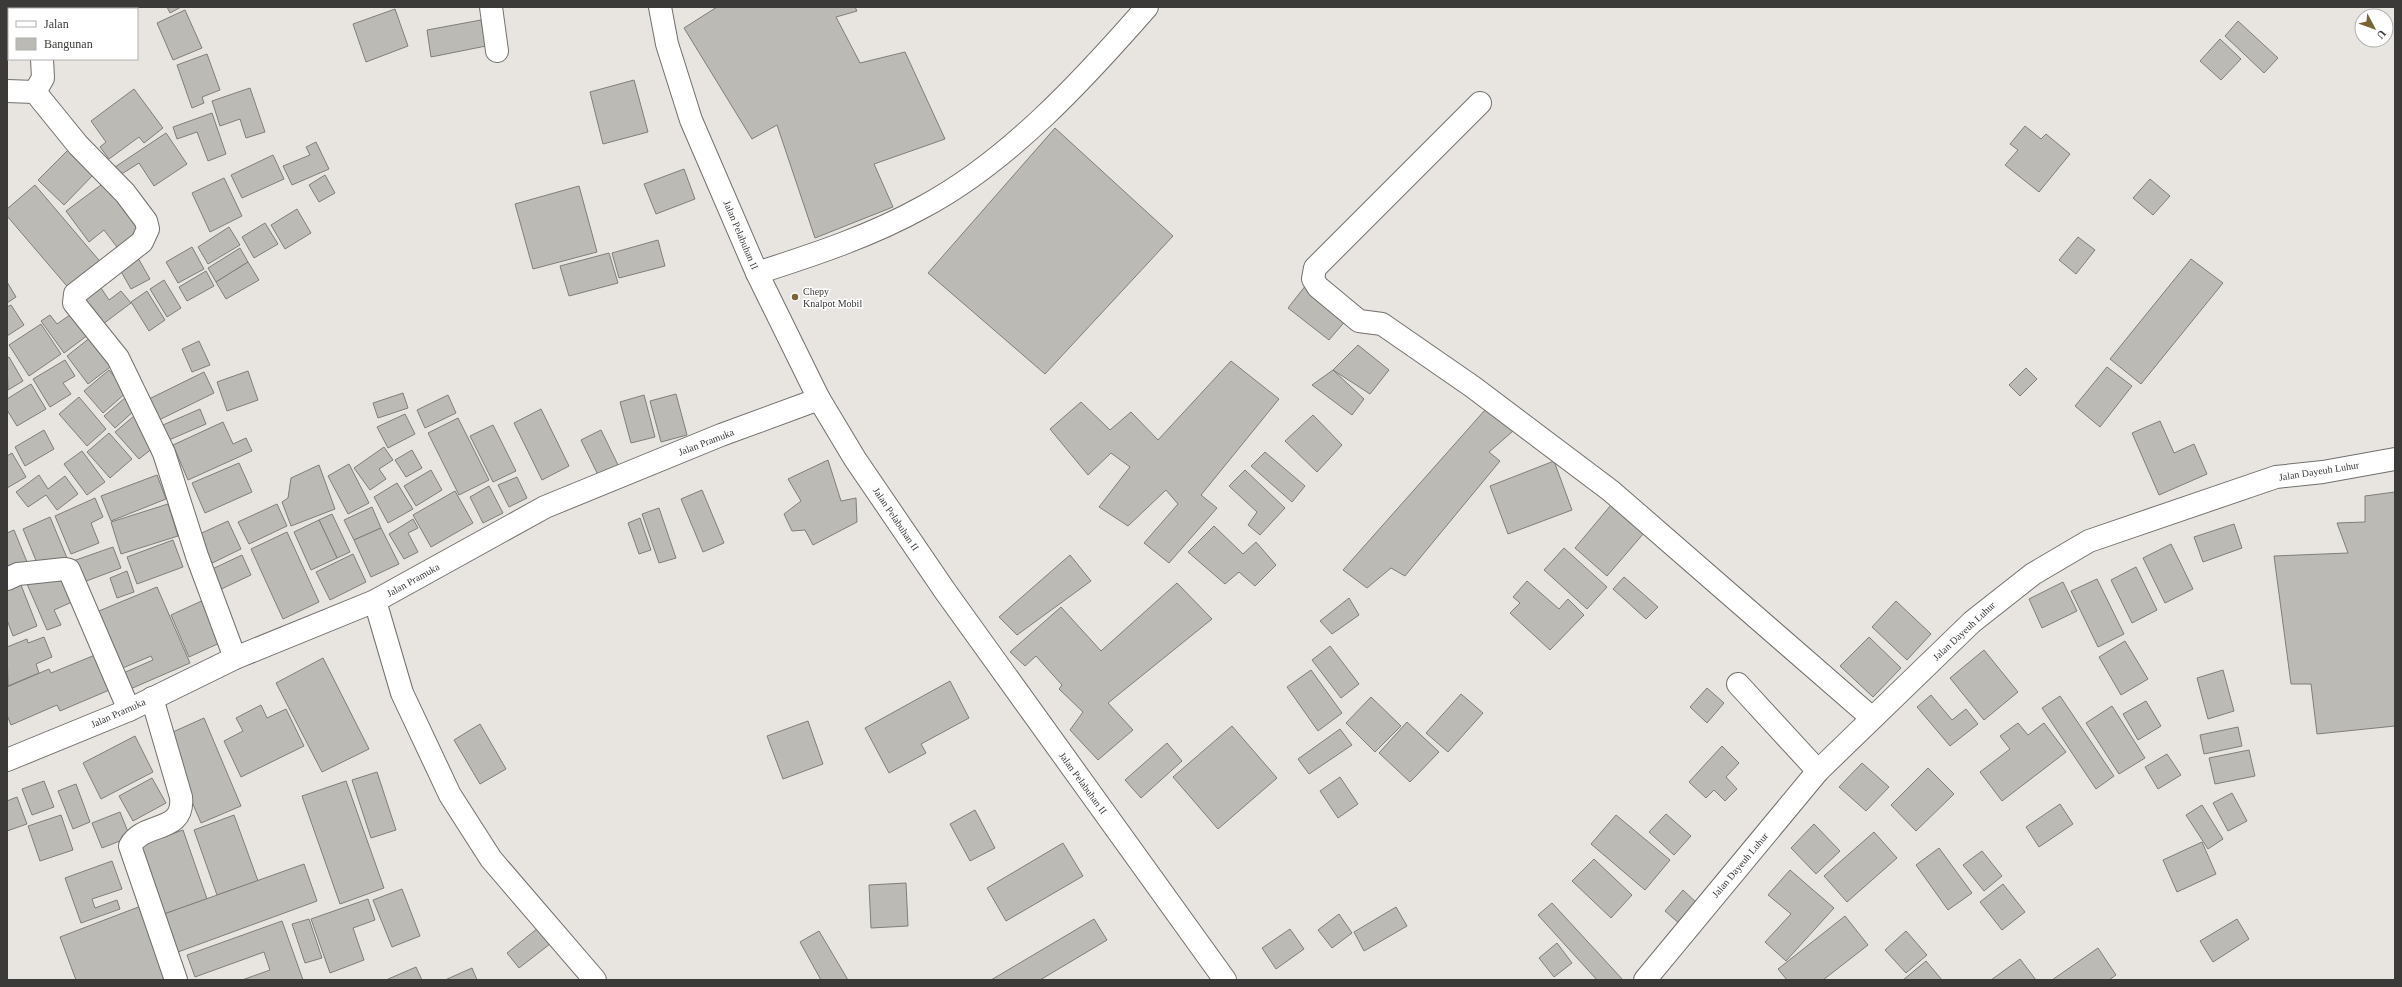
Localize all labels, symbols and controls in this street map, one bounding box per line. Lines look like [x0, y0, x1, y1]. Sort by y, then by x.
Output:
legend [8, 8, 138, 60]
north arrow [2354, 8, 2394, 48]
text: Jalan [44, 17, 69, 31]
text: U [2374, 28, 2389, 42]
text: Bangunan [44, 37, 93, 51]
street label: Jalan Pelabuhan II [722, 199, 760, 271]
place label: Chepy Knalpot Mobil [803, 286, 862, 309]
marker: Chepy Knalpot Mobil [790, 292, 800, 302]
street label: Jalan Pramuka [677, 426, 736, 458]
street label: Jalan Dayeuh Luhur [2278, 459, 2361, 483]
street label: Jalan Pelabuhan II [871, 485, 921, 553]
street label: Jalan Pramuka [385, 561, 442, 599]
street label: Jalan Dayeuh Luhur [1931, 599, 1998, 663]
street label: Jalan Pramuka [89, 696, 148, 730]
street label: Jalan Pelabuhan II [1057, 750, 1109, 816]
street label: Jalan Dayeuh Luhur [1710, 830, 1771, 900]

